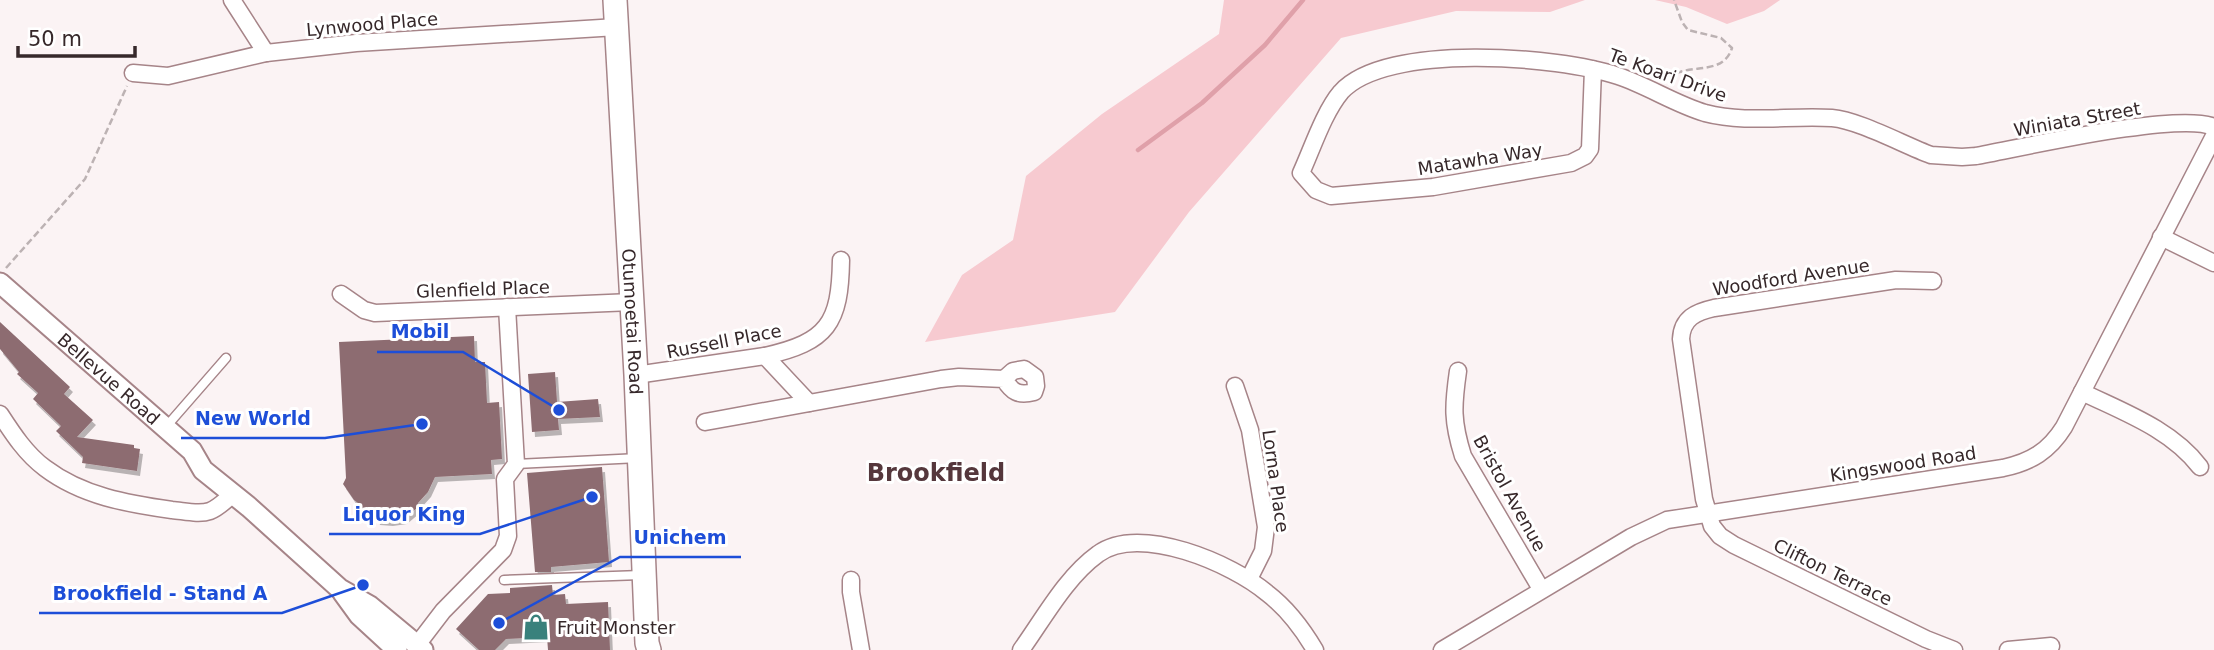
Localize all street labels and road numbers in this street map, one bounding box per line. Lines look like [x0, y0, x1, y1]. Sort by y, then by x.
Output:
street label: Lynwood Place [305, 8, 439, 40]
street label: Te Koari Drive [1605, 44, 1730, 106]
street label: Winiata Street [2012, 98, 2142, 140]
street label: Matawha Way [1416, 139, 1544, 179]
street label: Otumoetai Road [618, 248, 647, 395]
street label: Woodford Avenue [1711, 254, 1871, 300]
street label: Glenfield Place [416, 276, 550, 302]
street label: Russell Place [665, 320, 783, 362]
street label: Bellevue Road [54, 328, 164, 429]
street label: Lorna Place [1258, 428, 1294, 534]
street label: Bristol Avenue [1469, 431, 1551, 555]
street label: Kingswood Road [1828, 442, 1978, 486]
street label: Clifton Terrace [1770, 534, 1896, 610]

